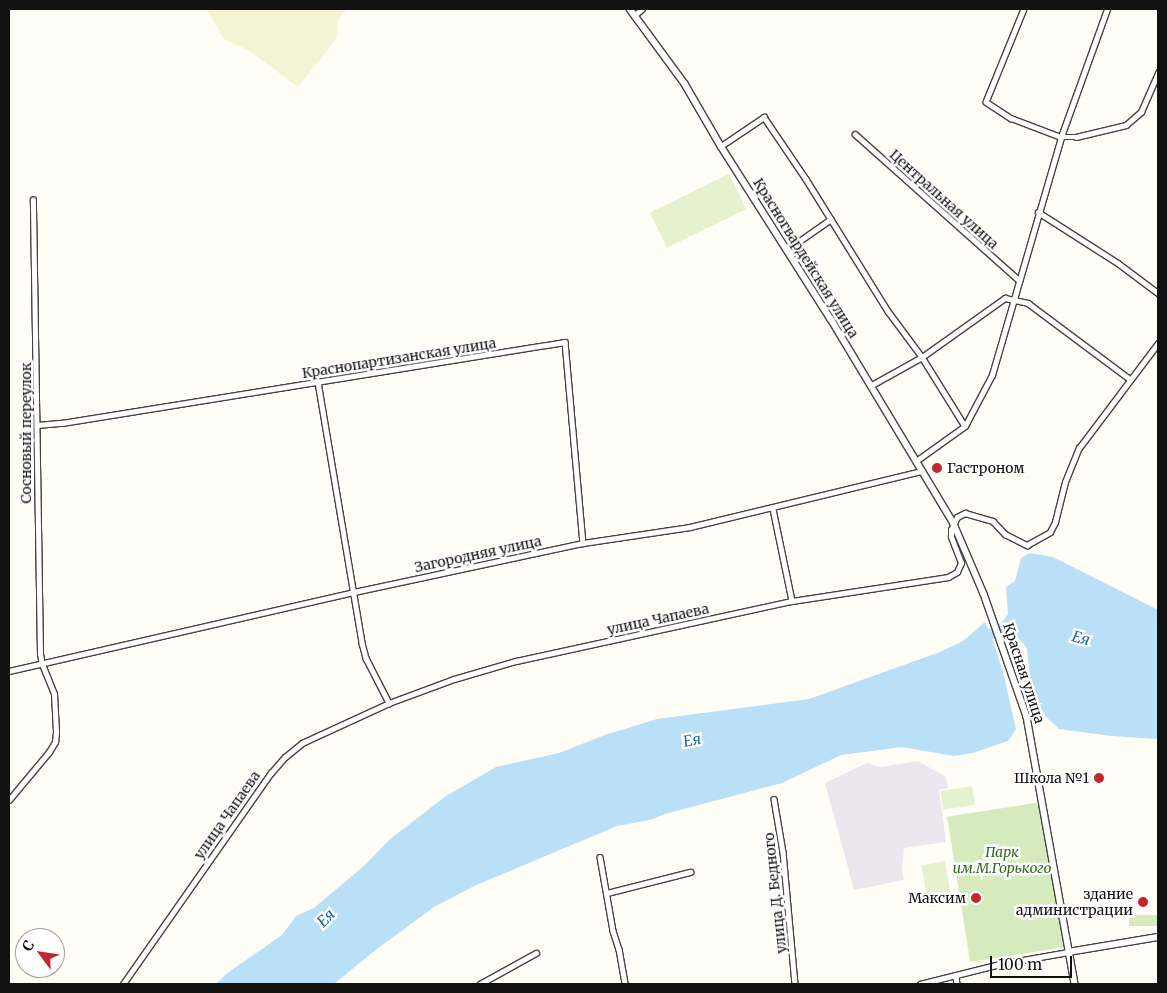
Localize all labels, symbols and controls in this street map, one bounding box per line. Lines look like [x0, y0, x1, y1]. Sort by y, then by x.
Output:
street label: Центральная улица [886, 146, 1002, 252]
street label: Красногвардейская улица [750, 175, 862, 341]
street label: Краснопартизанская улица [301, 334, 497, 382]
street label: Сосновый переулок [18, 363, 34, 503]
place label: Гастроном [947, 460, 1024, 476]
marker: Гастроном [931, 462, 943, 474]
street label: Загородняя улица [413, 532, 543, 576]
street label: улица Чапаева [606, 600, 710, 638]
street label: Красная улица [1000, 621, 1048, 725]
water label: Ея [1070, 627, 1092, 649]
water label: Ея [682, 729, 702, 751]
street label: улица Чапаева [190, 768, 264, 862]
place label: Школа №1 [1014, 770, 1089, 786]
marker: Школа №1 [1093, 772, 1105, 784]
street label: улица Д. Бедного [760, 832, 790, 954]
park label: Парк им.М.Горького [953, 844, 1051, 876]
place label: здание администрации [1016, 886, 1133, 919]
place label: Максим [908, 890, 966, 906]
marker: Максим [970, 892, 982, 904]
marker: здание администрации [1137, 896, 1149, 908]
water label: Ея [313, 905, 339, 931]
north arrow [15, 928, 65, 978]
text: С [18, 937, 38, 954]
scale bar [992, 946, 1074, 978]
text: 100 m [998, 955, 1042, 974]

